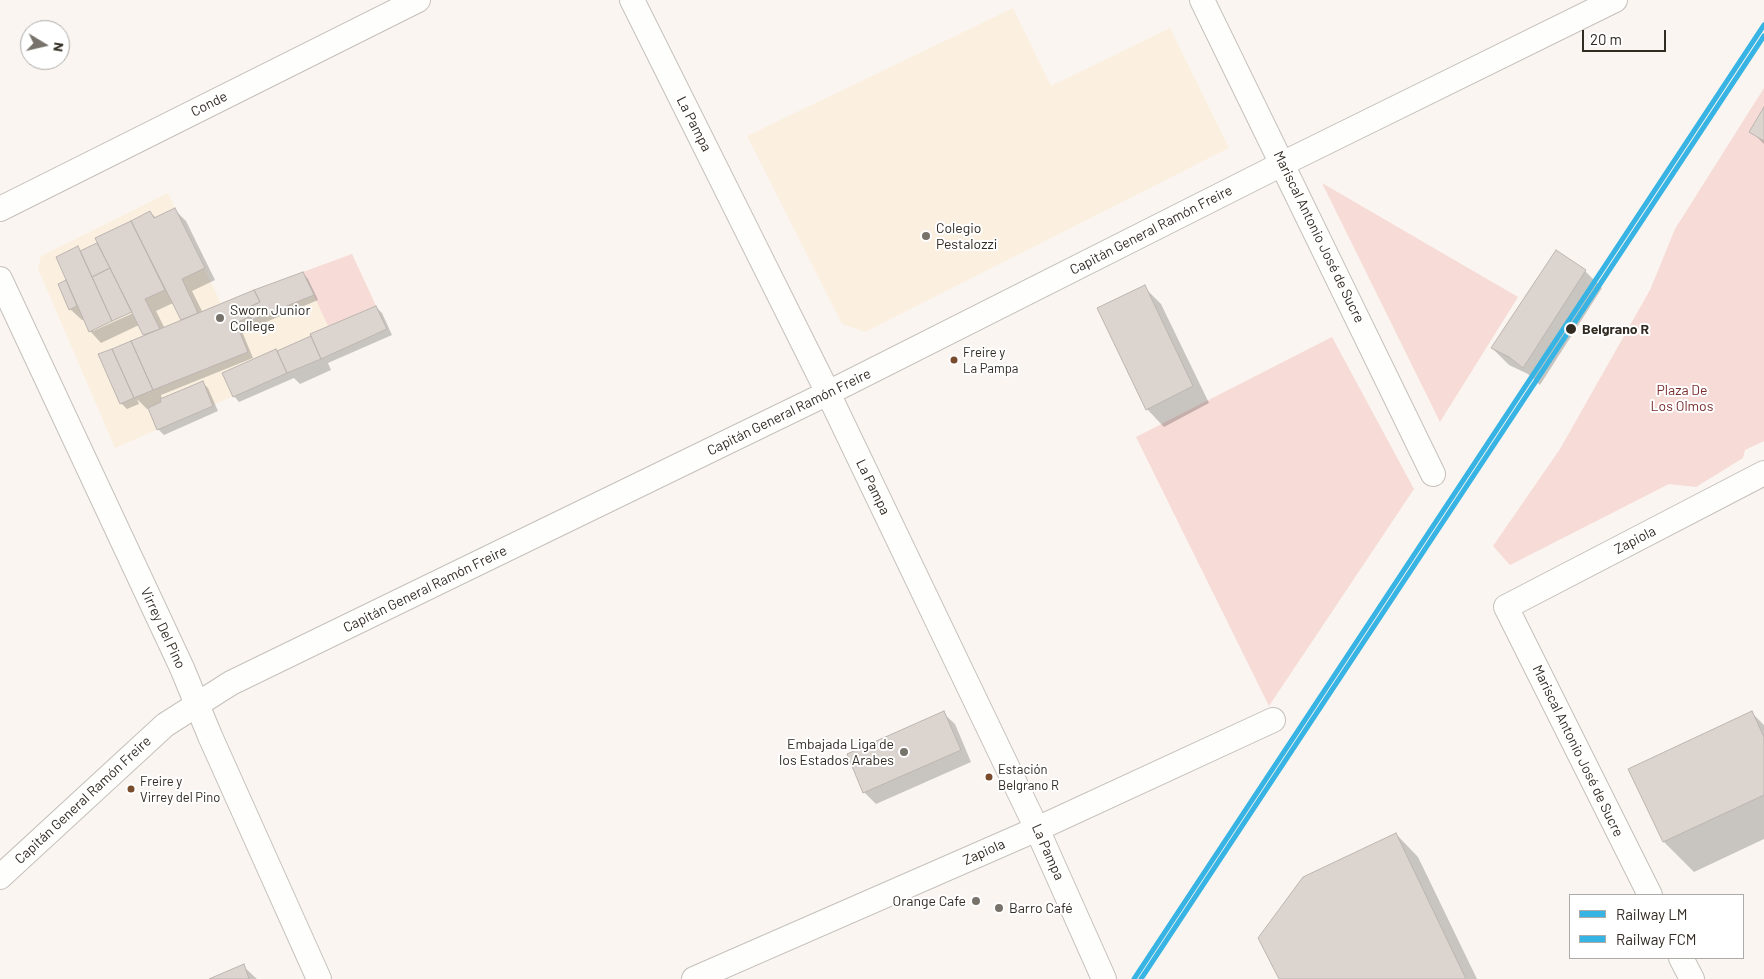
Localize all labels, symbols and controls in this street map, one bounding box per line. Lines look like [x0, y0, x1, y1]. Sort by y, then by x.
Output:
north arrow [20, 20, 70, 70]
scale bar [1584, 20, 1668, 52]
text: 20 m [1590, 30, 1622, 48]
text: N [50, 41, 68, 53]
street label: Conde [188, 88, 230, 120]
street label: La Pampa [673, 94, 715, 154]
street label: Mariscal Antonio José de Sucre [1270, 148, 1368, 326]
street label: Capitán General Ramón Freire [1067, 182, 1235, 278]
place label: Colegio Pestalozzi [936, 220, 997, 252]
marker: Colegio Pestalozzi [920, 230, 932, 242]
place label: Sworn Junior College [230, 302, 311, 334]
marker: Sworn Junior College [214, 312, 226, 324]
place label: Belgrano R [1582, 321, 1649, 337]
marker: Belgrano R [1564, 322, 1578, 336]
place label: Freire y La Pampa [963, 345, 1018, 376]
marker: Freire y La Pampa [949, 355, 959, 365]
street label: Capitán General Ramón Freire [704, 365, 874, 459]
park label: Plaza De Los Olmos [1651, 382, 1713, 414]
street label: La Pampa [852, 456, 894, 518]
street label: Zapiola [1612, 522, 1658, 558]
street label: Capitán General Ramón Freire [340, 542, 510, 636]
street label: Virrey Del Pino [137, 585, 189, 671]
street label: Mariscal Antonio José de Sucre [1529, 662, 1627, 840]
street label: Capitán General Ramón Freire [11, 732, 155, 868]
place label: Embajada Liga de los Estados Arabes [779, 736, 894, 769]
marker: Embajada Liga de los Estados Arabes [898, 746, 910, 758]
place label: Estación Belgrano R [998, 762, 1059, 793]
marker: Estación Belgrano R [984, 772, 994, 782]
place label: Freire y Virrey del Pino [140, 774, 220, 805]
marker: Freire y Virrey del Pino [126, 784, 136, 794]
street label: La Pampa [1028, 821, 1068, 883]
street label: Zapiola [960, 835, 1008, 869]
place label: Orange Cafe [892, 893, 966, 909]
legend [1569, 894, 1744, 959]
marker: Orange Cafe [970, 895, 982, 907]
place label: Barro Café [1009, 900, 1073, 916]
marker: Barro Café [993, 902, 1005, 914]
text: Railway LM [1616, 905, 1688, 923]
text: Railway FCM [1616, 930, 1697, 948]

